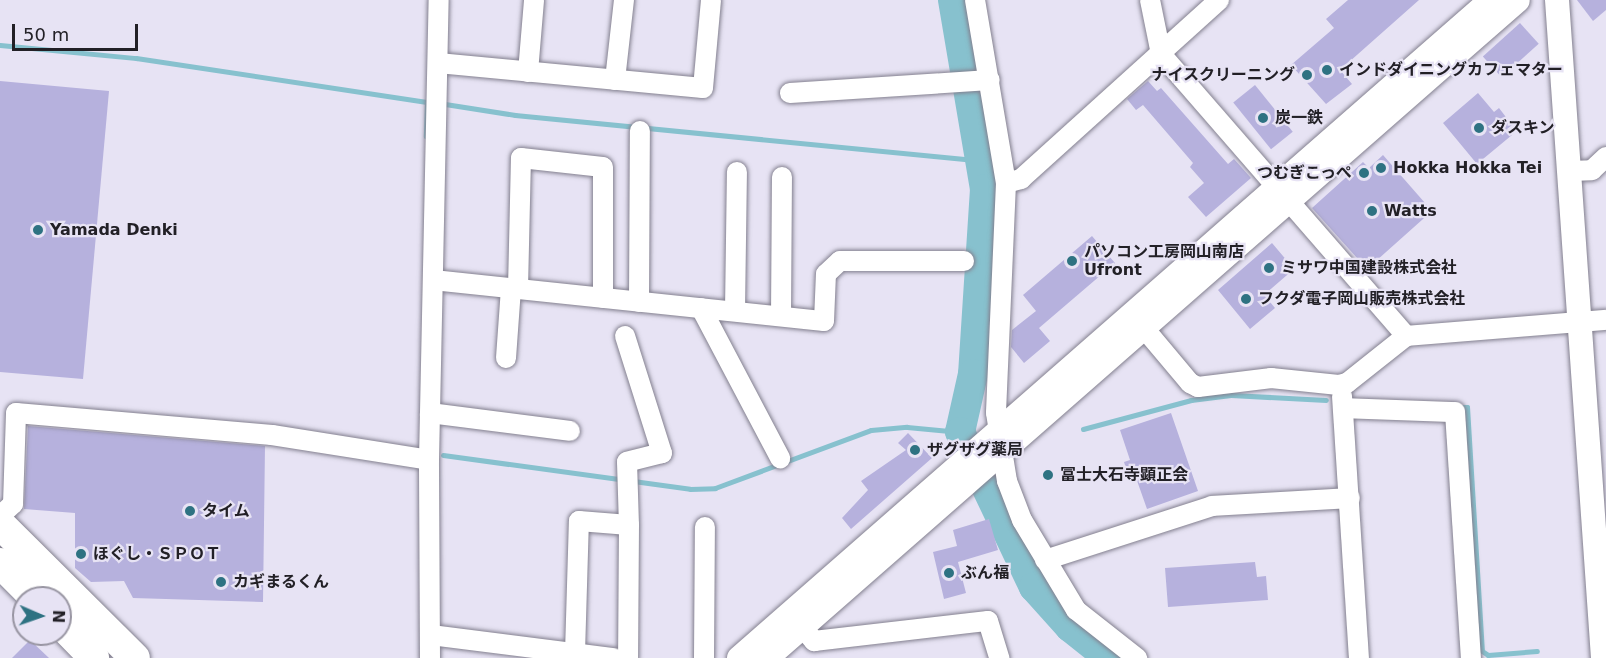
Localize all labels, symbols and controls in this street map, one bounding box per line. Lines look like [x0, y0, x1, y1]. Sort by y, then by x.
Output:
scale bar [15, 12, 141, 50]
text: 50 m [23, 24, 69, 45]
place label: インドダイニングカフェマター [1339, 60, 1563, 80]
marker: インドダイニングカフェマター [1320, 63, 1334, 77]
place label: ナイスクリーニング [1151, 65, 1295, 85]
marker: ナイスクリーニング [1300, 68, 1314, 82]
place label: 炭一鉄 [1275, 108, 1323, 128]
marker: 炭一鉄 [1256, 111, 1270, 125]
place label: ダスキン [1491, 118, 1555, 138]
marker: ダスキン [1472, 121, 1486, 135]
place label: Hokka Hokka Tei [1393, 158, 1542, 178]
marker: Hokka Hokka Tei [1374, 161, 1388, 175]
place label: つむぎこっぺ [1256, 163, 1352, 183]
marker: つむぎこっぺ [1357, 166, 1371, 180]
place label: Watts [1384, 201, 1437, 221]
marker: Watts [1365, 204, 1379, 218]
place label: Yamada Denki [50, 220, 178, 240]
marker: Yamada Denki [31, 223, 45, 237]
place label: パソコン工房岡山南店 Ufront [1084, 242, 1244, 280]
marker: パソコン工房岡山南店 Ufront [1065, 254, 1079, 268]
place label: ミサワ中国建設株式会社 [1281, 258, 1457, 278]
marker: ミサワ中国建設株式会社 [1262, 261, 1276, 275]
place label: フクダ電子岡山販売株式会社 [1258, 289, 1466, 309]
marker: フクダ電子岡山販売株式会社 [1239, 292, 1253, 306]
place label: ザグザグ薬局 [927, 440, 1023, 460]
marker: ザグザグ薬局 [908, 443, 922, 457]
place label: 冨士大石寺顕正会 [1060, 465, 1188, 485]
marker: 冨士大石寺顕正会 [1041, 468, 1055, 482]
place label: タイム [202, 501, 250, 521]
marker: タイム [183, 504, 197, 518]
place label: ほぐし・ＳＰＯＴ [93, 544, 221, 564]
marker: ほぐし・ＳＰＯＴ [74, 547, 88, 561]
place label: ぶん福 [961, 563, 1009, 583]
marker: ぶん福 [942, 566, 956, 580]
place label: カギまるくん [233, 572, 329, 592]
marker: カギまるくん [214, 575, 228, 589]
north arrow [12, 586, 72, 646]
text: N [49, 610, 68, 624]

